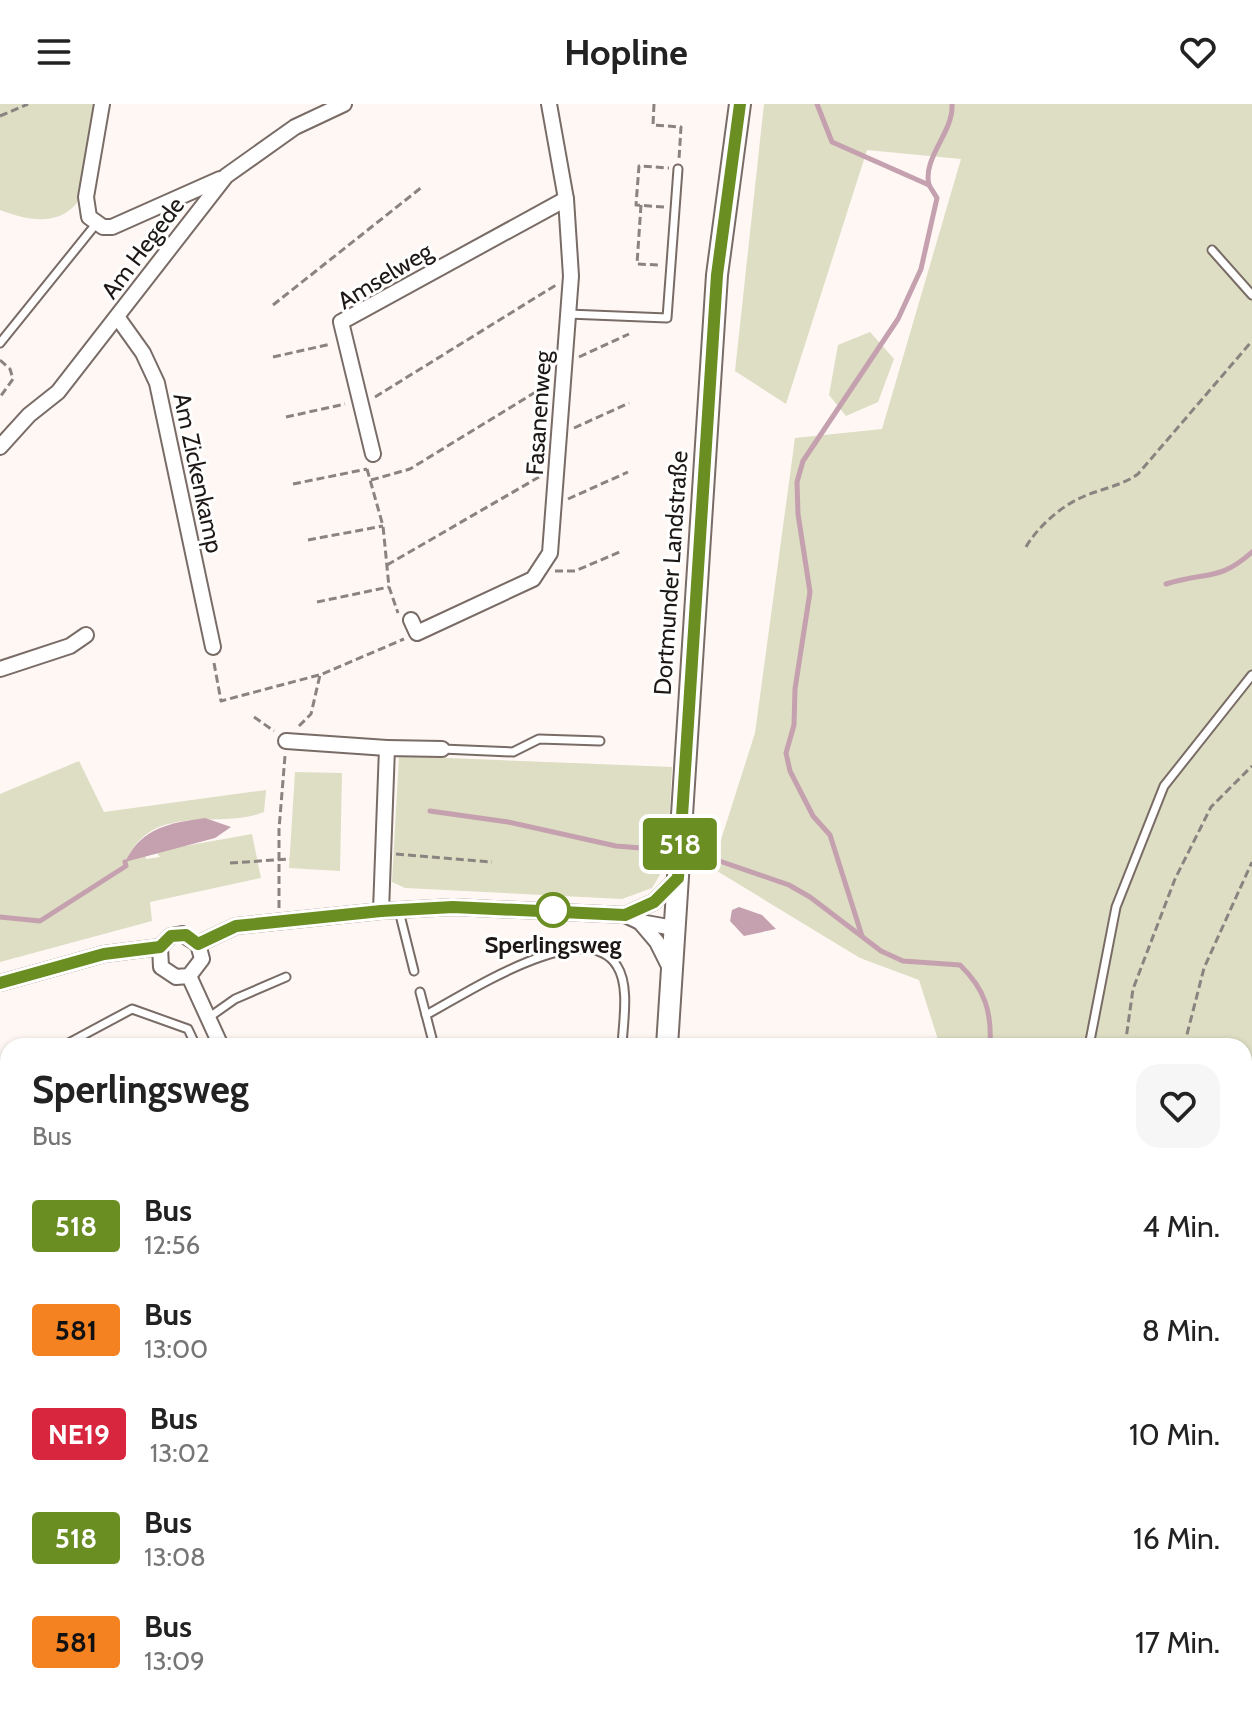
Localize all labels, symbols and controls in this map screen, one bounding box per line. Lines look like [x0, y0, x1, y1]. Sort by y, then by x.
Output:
icon: menu [32, 30, 76, 74]
text: Hopline [564, 30, 688, 74]
icon: heart [1176, 30, 1220, 74]
street label: Am Hegede [95, 191, 190, 304]
street label: Amselweg [332, 236, 438, 315]
street label: Fasanenweg [520, 349, 557, 476]
street label: Am Zickenkamp [167, 390, 230, 556]
street label: Dortmunder Landstraße [647, 450, 694, 696]
line badge: 518 [634, 818, 726, 870]
text: 518 [659, 827, 701, 861]
marker: Sperlingsweg [536, 893, 570, 927]
place label: Sperlingsweg [485, 930, 621, 959]
button: heart [1136, 1064, 1220, 1148]
text: Sperlingsweg [32, 1066, 249, 1113]
text: Bus [32, 1120, 72, 1152]
text: Bus [144, 1192, 192, 1229]
text: 4 Min. [1142, 1208, 1220, 1245]
text: 518 [55, 1209, 97, 1243]
text: 12:56 [144, 1229, 200, 1261]
text: Bus [144, 1296, 192, 1333]
text: 8 Min. [1142, 1312, 1220, 1349]
text: 581 [55, 1313, 97, 1347]
text: 13:00 [144, 1333, 208, 1365]
text: Bus [150, 1400, 198, 1437]
text: 10 Min. [1129, 1416, 1220, 1453]
text: NE19 [48, 1417, 110, 1451]
text: 13:02 [150, 1437, 210, 1469]
text: Bus [144, 1504, 192, 1541]
text: 16 Min. [1133, 1520, 1220, 1557]
text: 518 [55, 1521, 97, 1555]
text: 13:08 [144, 1541, 206, 1573]
text: Bus [144, 1608, 192, 1645]
text: 17 Min. [1135, 1624, 1220, 1661]
text: 581 [55, 1625, 97, 1659]
text: 13:09 [144, 1645, 205, 1677]

